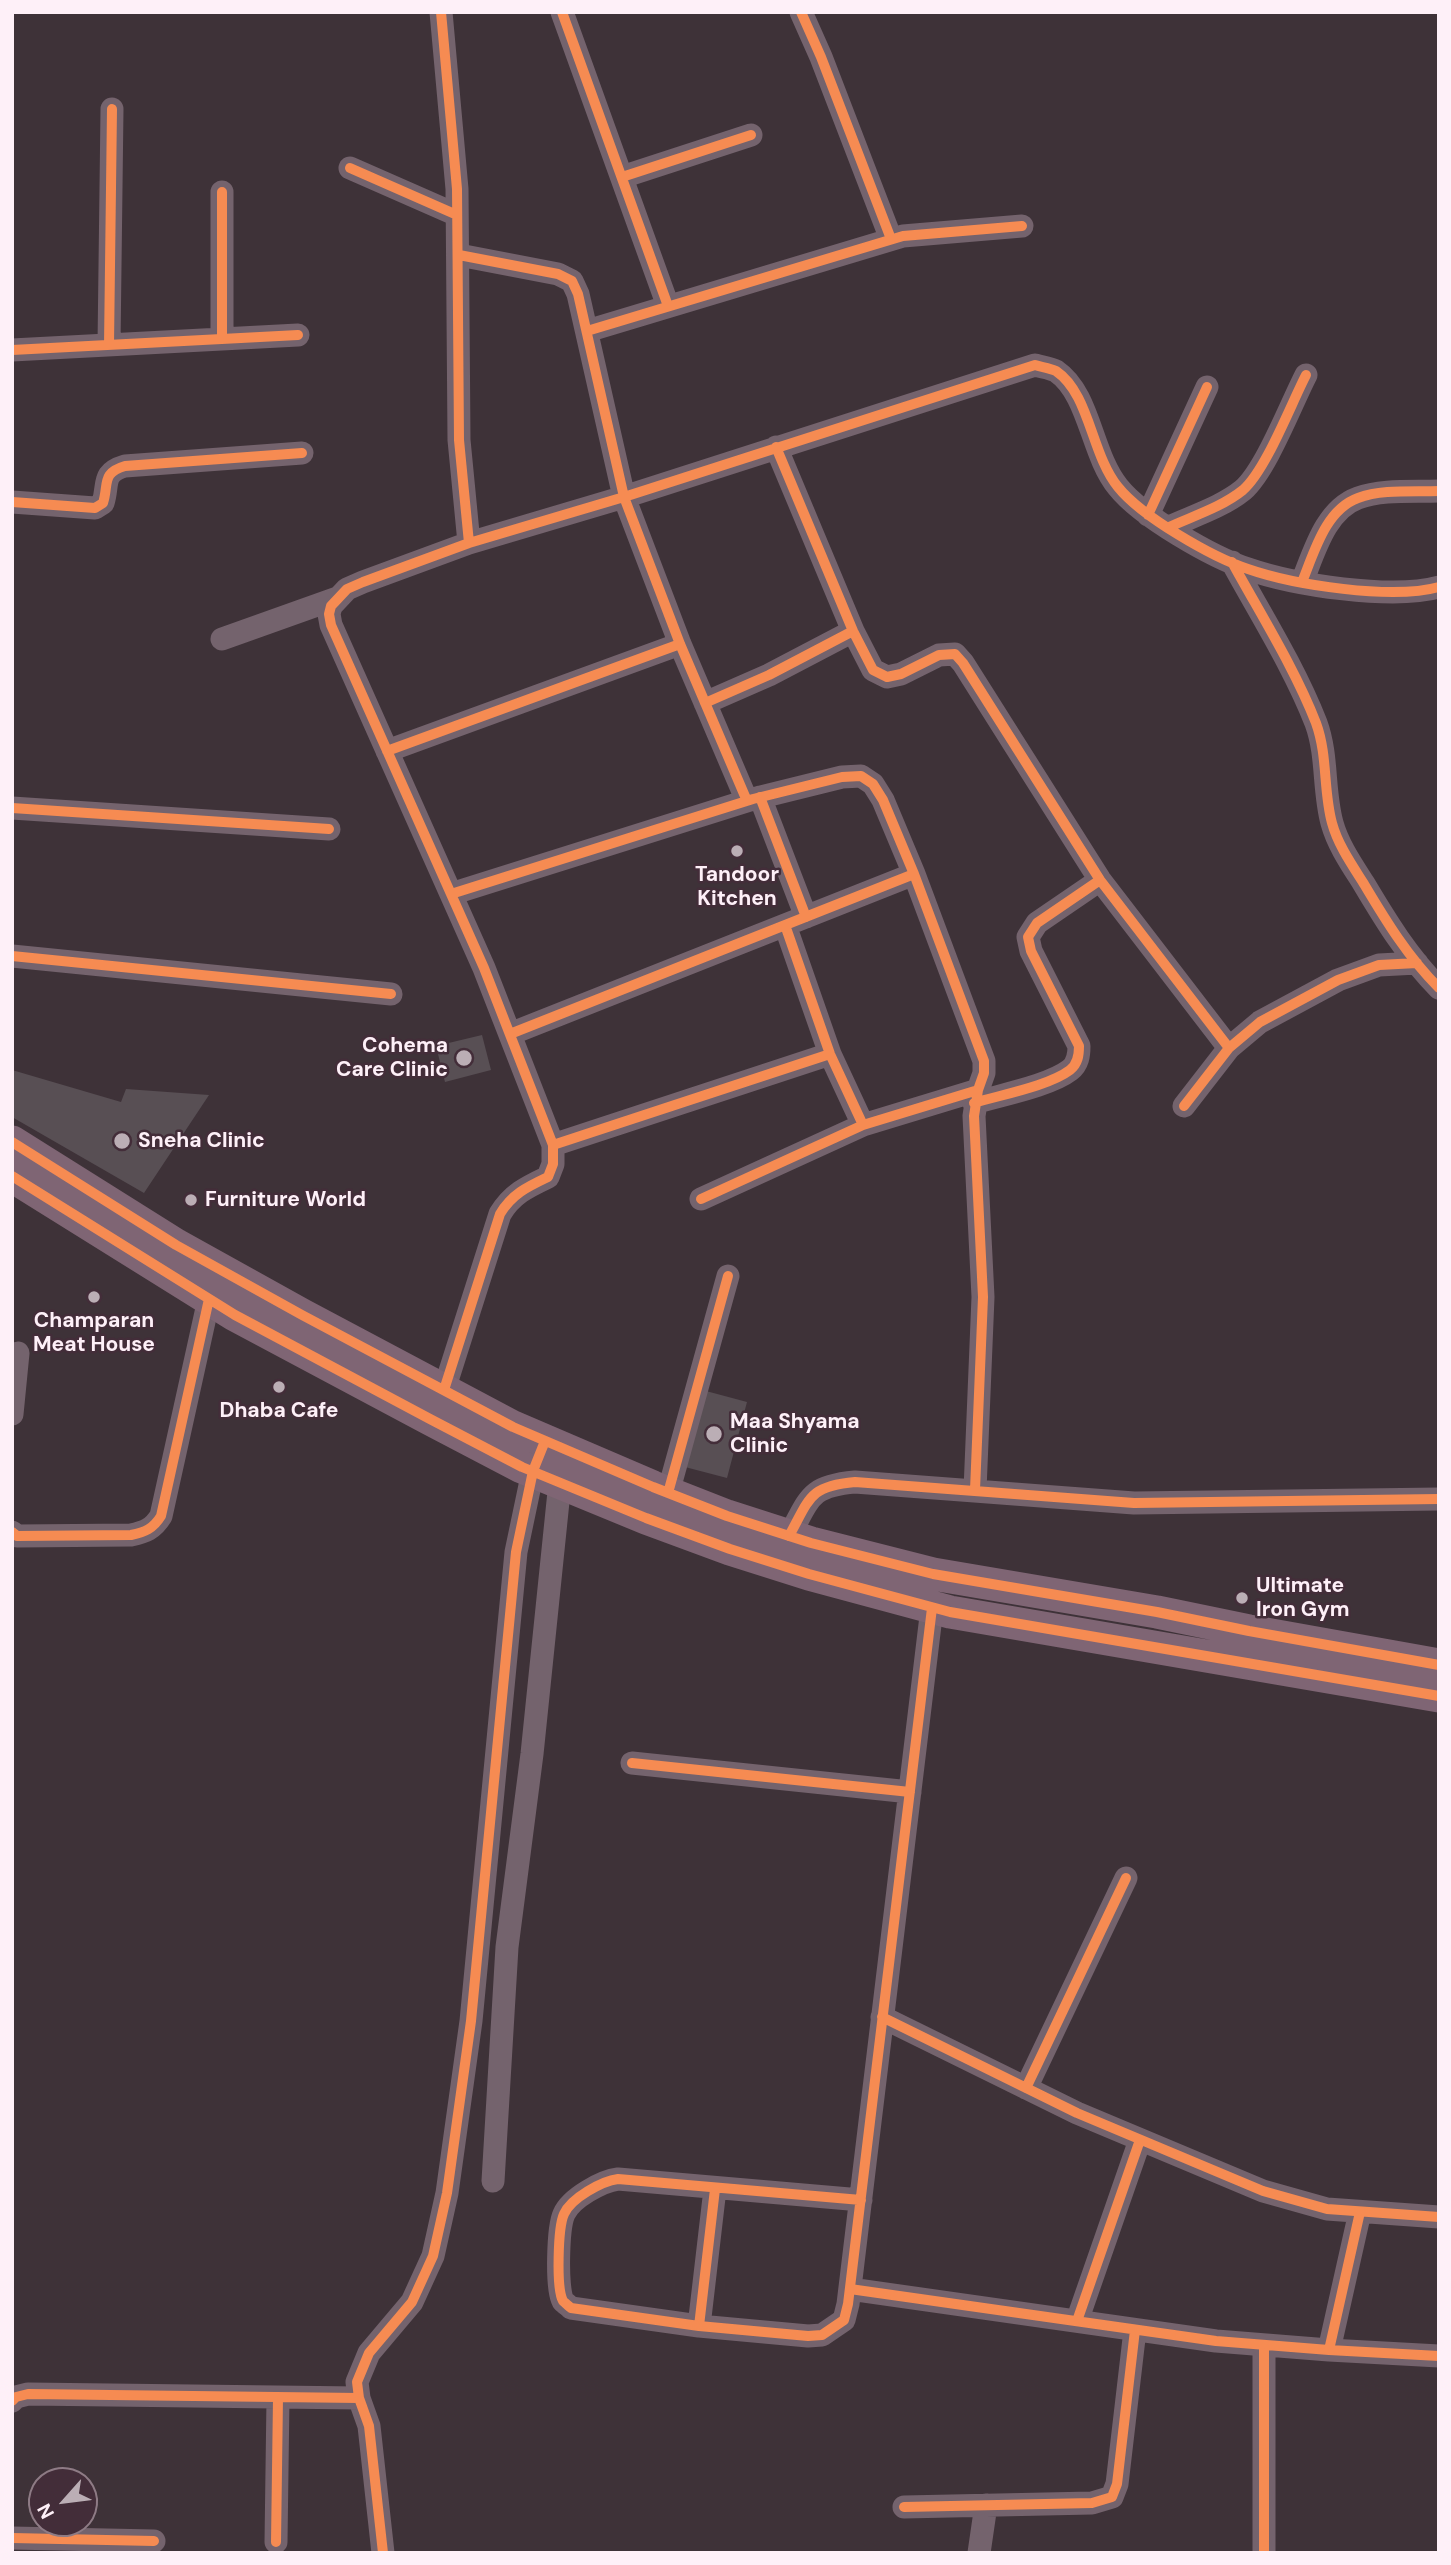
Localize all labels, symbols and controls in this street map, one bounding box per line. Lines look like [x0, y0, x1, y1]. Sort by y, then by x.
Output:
marker: Tandoor Kitchen [729, 843, 745, 859]
place label: Tandoor Kitchen [695, 862, 779, 912]
place label: Cohema Care Clinic [336, 1033, 448, 1083]
marker: Cohema Care Clinic [454, 1048, 474, 1068]
place label: Sneha Clinic [138, 1128, 265, 1154]
marker: Sneha Clinic [112, 1131, 132, 1151]
place label: Furniture World [205, 1187, 366, 1213]
marker: Furniture World [183, 1192, 199, 1208]
marker: Champaran Meat House [86, 1289, 102, 1305]
place label: Champaran Meat House [33, 1308, 155, 1358]
marker: Dhaba Cafe [271, 1379, 287, 1395]
place label: Dhaba Cafe [220, 1398, 338, 1424]
place label: Maa Shyama Clinic [730, 1409, 860, 1459]
marker: Maa Shyama Clinic [704, 1424, 724, 1444]
place label: Ultimate Iron Gym [1256, 1573, 1350, 1623]
marker: Ultimate Iron Gym [1234, 1590, 1250, 1606]
north arrow [28, 2467, 98, 2537]
text: N [31, 2499, 60, 2523]

